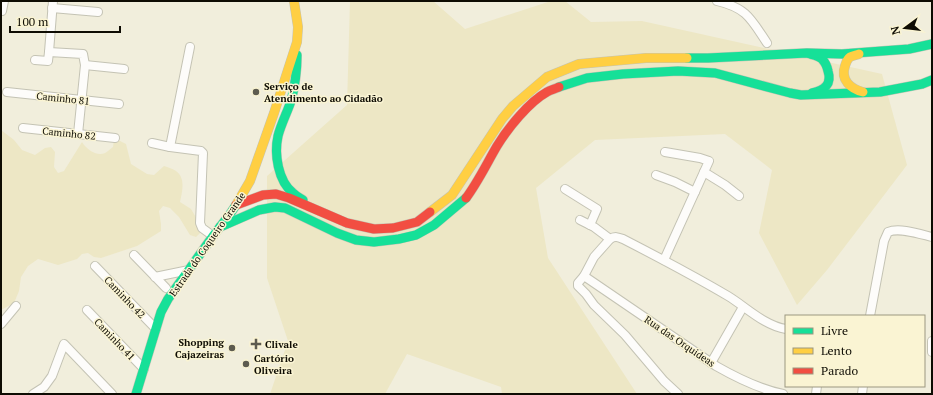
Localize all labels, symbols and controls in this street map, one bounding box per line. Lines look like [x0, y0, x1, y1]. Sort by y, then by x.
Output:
scale bar [10, 8, 120, 34]
north arrow [885, 8, 925, 48]
text: 100 m [16, 14, 49, 29]
text: N [887, 24, 903, 36]
place label: Serviço de Atendimento ao Cidadão [264, 80, 383, 105]
marker: Serviço de Atendimento ao Cidadão [251, 87, 261, 97]
street label: Caminho 81 [36, 89, 90, 108]
street label: Caminho 82 [42, 124, 96, 143]
street label: Estrada do Coqueiro Grande [166, 190, 248, 299]
street label: Caminho 42 [101, 274, 148, 321]
street label: Rua das Orquideas [642, 313, 718, 370]
legend [785, 315, 925, 387]
street label: Caminho 41 [91, 316, 138, 363]
text: Livre [821, 323, 848, 338]
place label: Shopping Cajazeiras [175, 336, 224, 361]
marker: Clivale [250, 338, 262, 350]
place label: Clivale [265, 338, 298, 351]
marker: Shopping Cajazeiras [227, 343, 237, 353]
text: Lento [821, 343, 852, 358]
place label: Cartório Oliveira [254, 352, 294, 377]
marker: Cartório Oliveira [241, 359, 251, 369]
text: Parado [821, 363, 859, 378]

